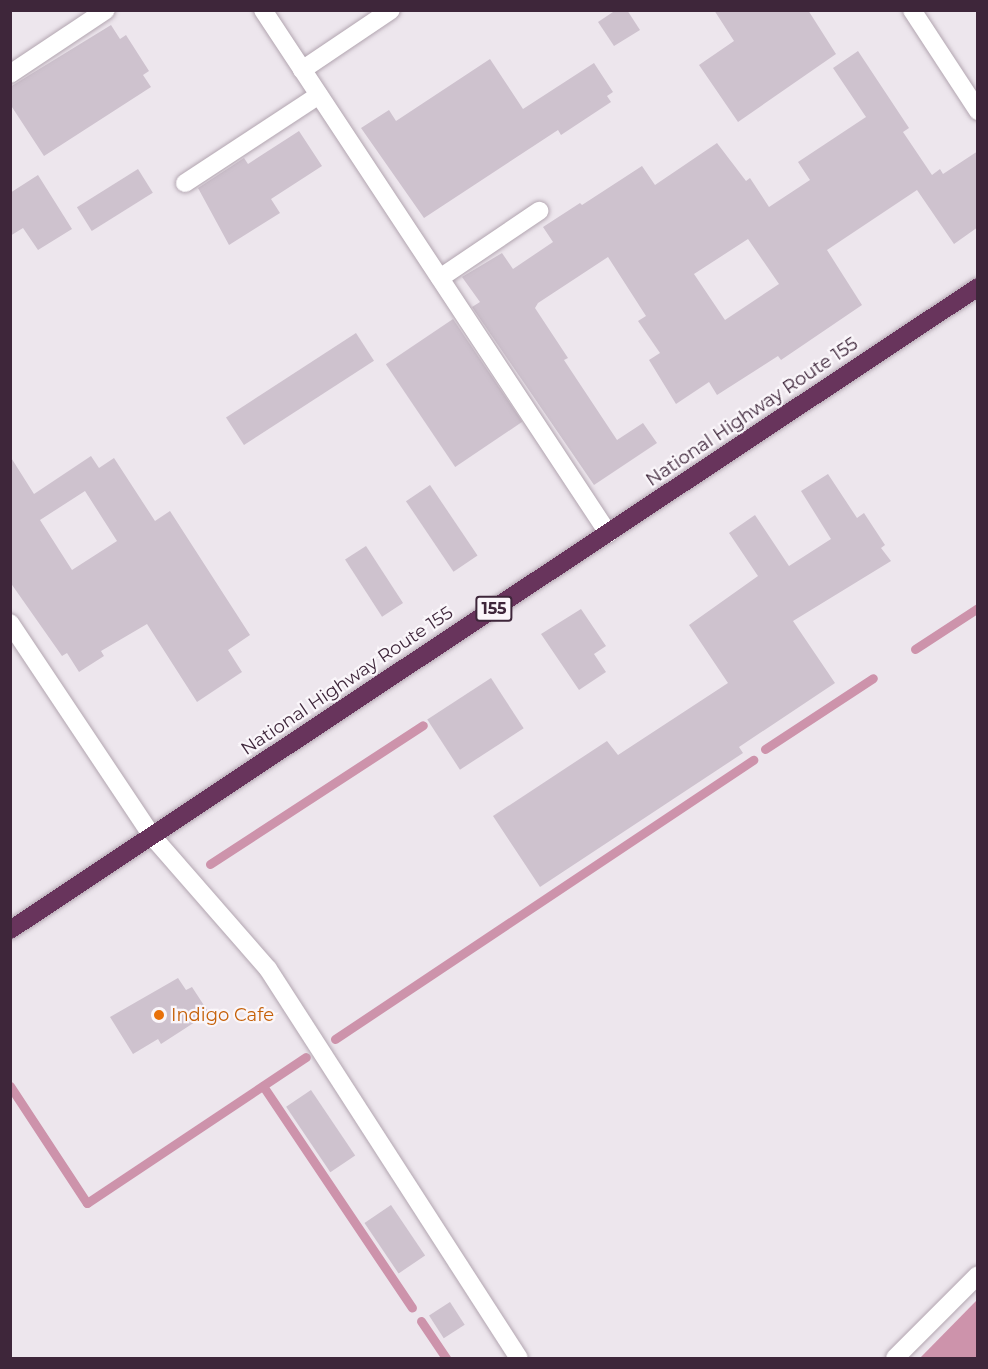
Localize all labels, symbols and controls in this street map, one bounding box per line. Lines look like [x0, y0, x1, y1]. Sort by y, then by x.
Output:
street label: National Highway Route 155 [642, 333, 862, 491]
road number: 155 [474, 596, 514, 622]
street label: National Highway Route 155 [237, 602, 457, 760]
place label: Indigo Cafe [171, 1004, 274, 1026]
marker: Indigo Cafe [152, 1008, 166, 1022]

